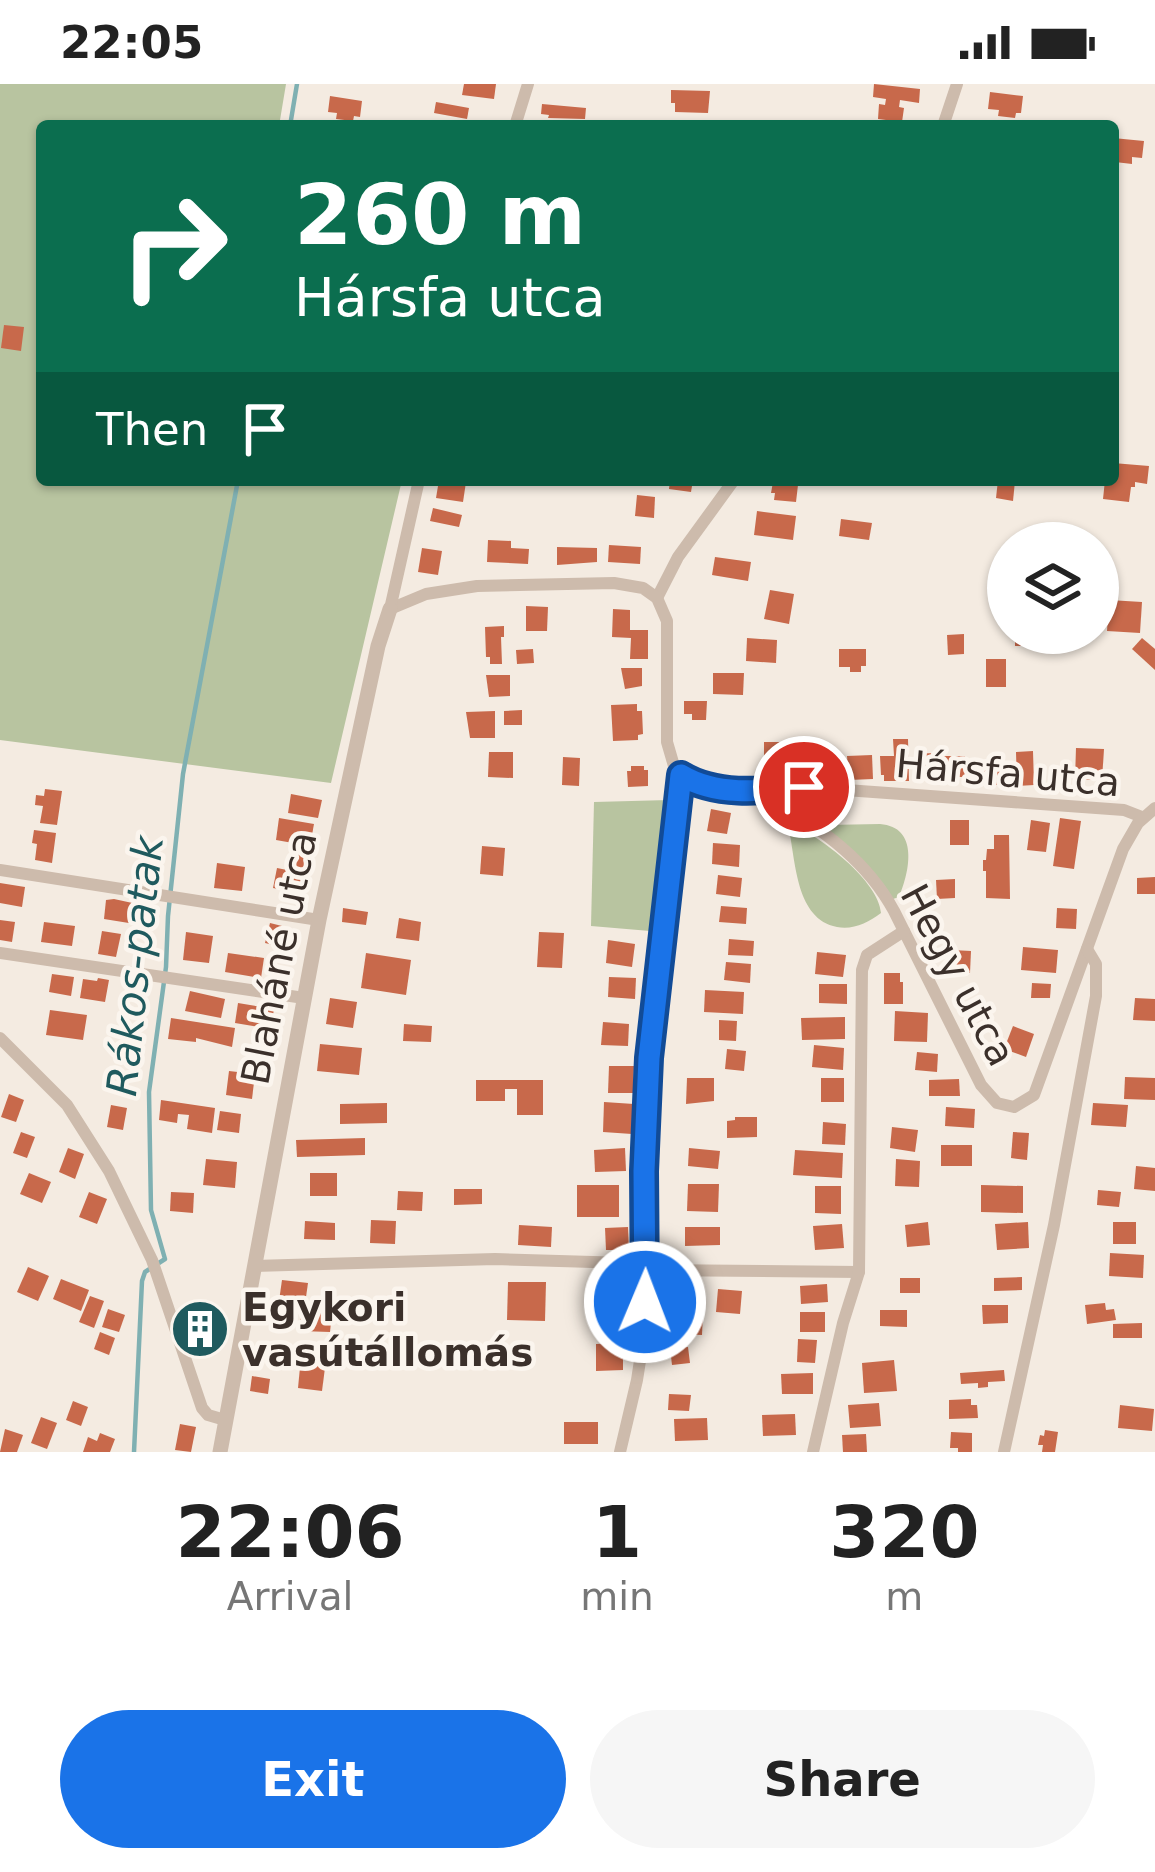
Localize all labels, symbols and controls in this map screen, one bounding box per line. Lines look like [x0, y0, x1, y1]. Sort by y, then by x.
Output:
text: 22:05 [60, 16, 203, 69]
text: 260 m [294, 166, 586, 264]
icon: right [96, 168, 252, 324]
text: Hársfa utca [294, 266, 605, 329]
icon: arrive [232, 396, 298, 462]
text: Then [96, 403, 208, 456]
map controls [987, 522, 1119, 654]
button: layers [987, 522, 1119, 654]
pin [753, 736, 855, 838]
street label: Hársfa utca [894, 741, 1122, 805]
icon: arrive [771, 754, 837, 820]
street label: Blaháné utca [232, 828, 326, 1088]
water label: Rákos-patak [97, 832, 173, 1098]
street label: Hegy utca [891, 877, 1025, 1073]
position arrow [582, 1239, 708, 1365]
place label: Egykori vasútállomás [242, 1285, 533, 1375]
building icon: Egykori vasútállomás [169, 1298, 231, 1360]
text: 22:06 [175, 1490, 405, 1574]
text: 1 [592, 1490, 642, 1574]
text: 320 [829, 1490, 979, 1574]
text: Arrival [227, 1574, 353, 1619]
text: min [580, 1574, 654, 1619]
text: m [885, 1574, 923, 1619]
button: Exit [60, 1710, 566, 1848]
button: Share [590, 1710, 1095, 1848]

